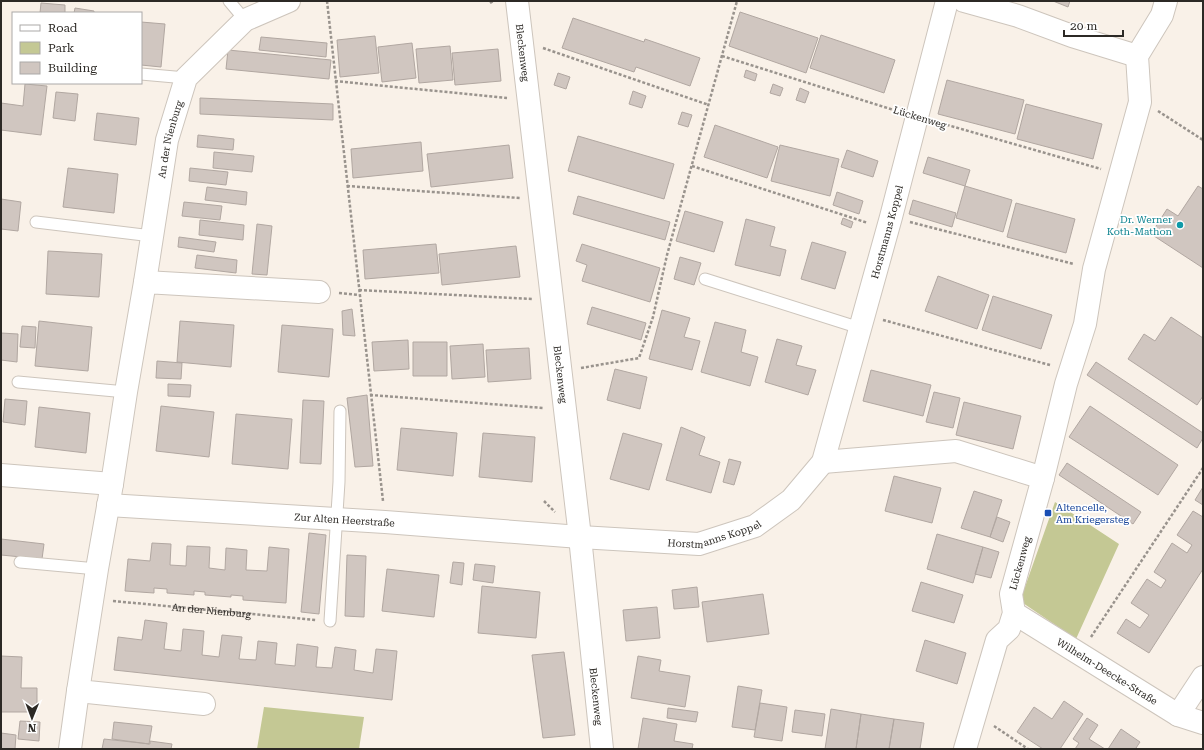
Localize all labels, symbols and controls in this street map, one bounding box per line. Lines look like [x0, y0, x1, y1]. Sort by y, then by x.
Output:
legend [12, 12, 142, 84]
scale bar [1064, 12, 1123, 38]
text: 20 m [1070, 19, 1097, 33]
text: Road [48, 21, 78, 35]
street label: Bleckenweg [514, 23, 531, 82]
text: Park [48, 41, 75, 55]
text: Building [48, 61, 97, 75]
street label: An der Nienburg [156, 99, 185, 179]
street label: Lückenweg [892, 104, 948, 131]
street label: Horstmanns Koppel [869, 184, 905, 280]
place label: Dr. Werner Koth-Mathon [1107, 214, 1173, 237]
marker: Dr. Werner Koth-Mathon [1175, 220, 1185, 230]
street label: Bleckenweg [552, 345, 569, 404]
place label: Altencelle, Am Kriegersteg [1056, 502, 1130, 525]
marker: Altencelle, Am Kriegersteg [1043, 508, 1053, 518]
street label: Zur Alten Heerstraße [294, 511, 396, 529]
street label: Horstmanns Koppel [667, 518, 763, 550]
street label: Lückenweg [1007, 535, 1033, 591]
street label: An der Nienburg [171, 602, 252, 620]
street label: Wilhelm-Deecke-Straße [1055, 636, 1160, 707]
street label: Bleckenweg [588, 667, 605, 726]
north arrow [12, 698, 52, 738]
text: N [27, 721, 36, 734]

